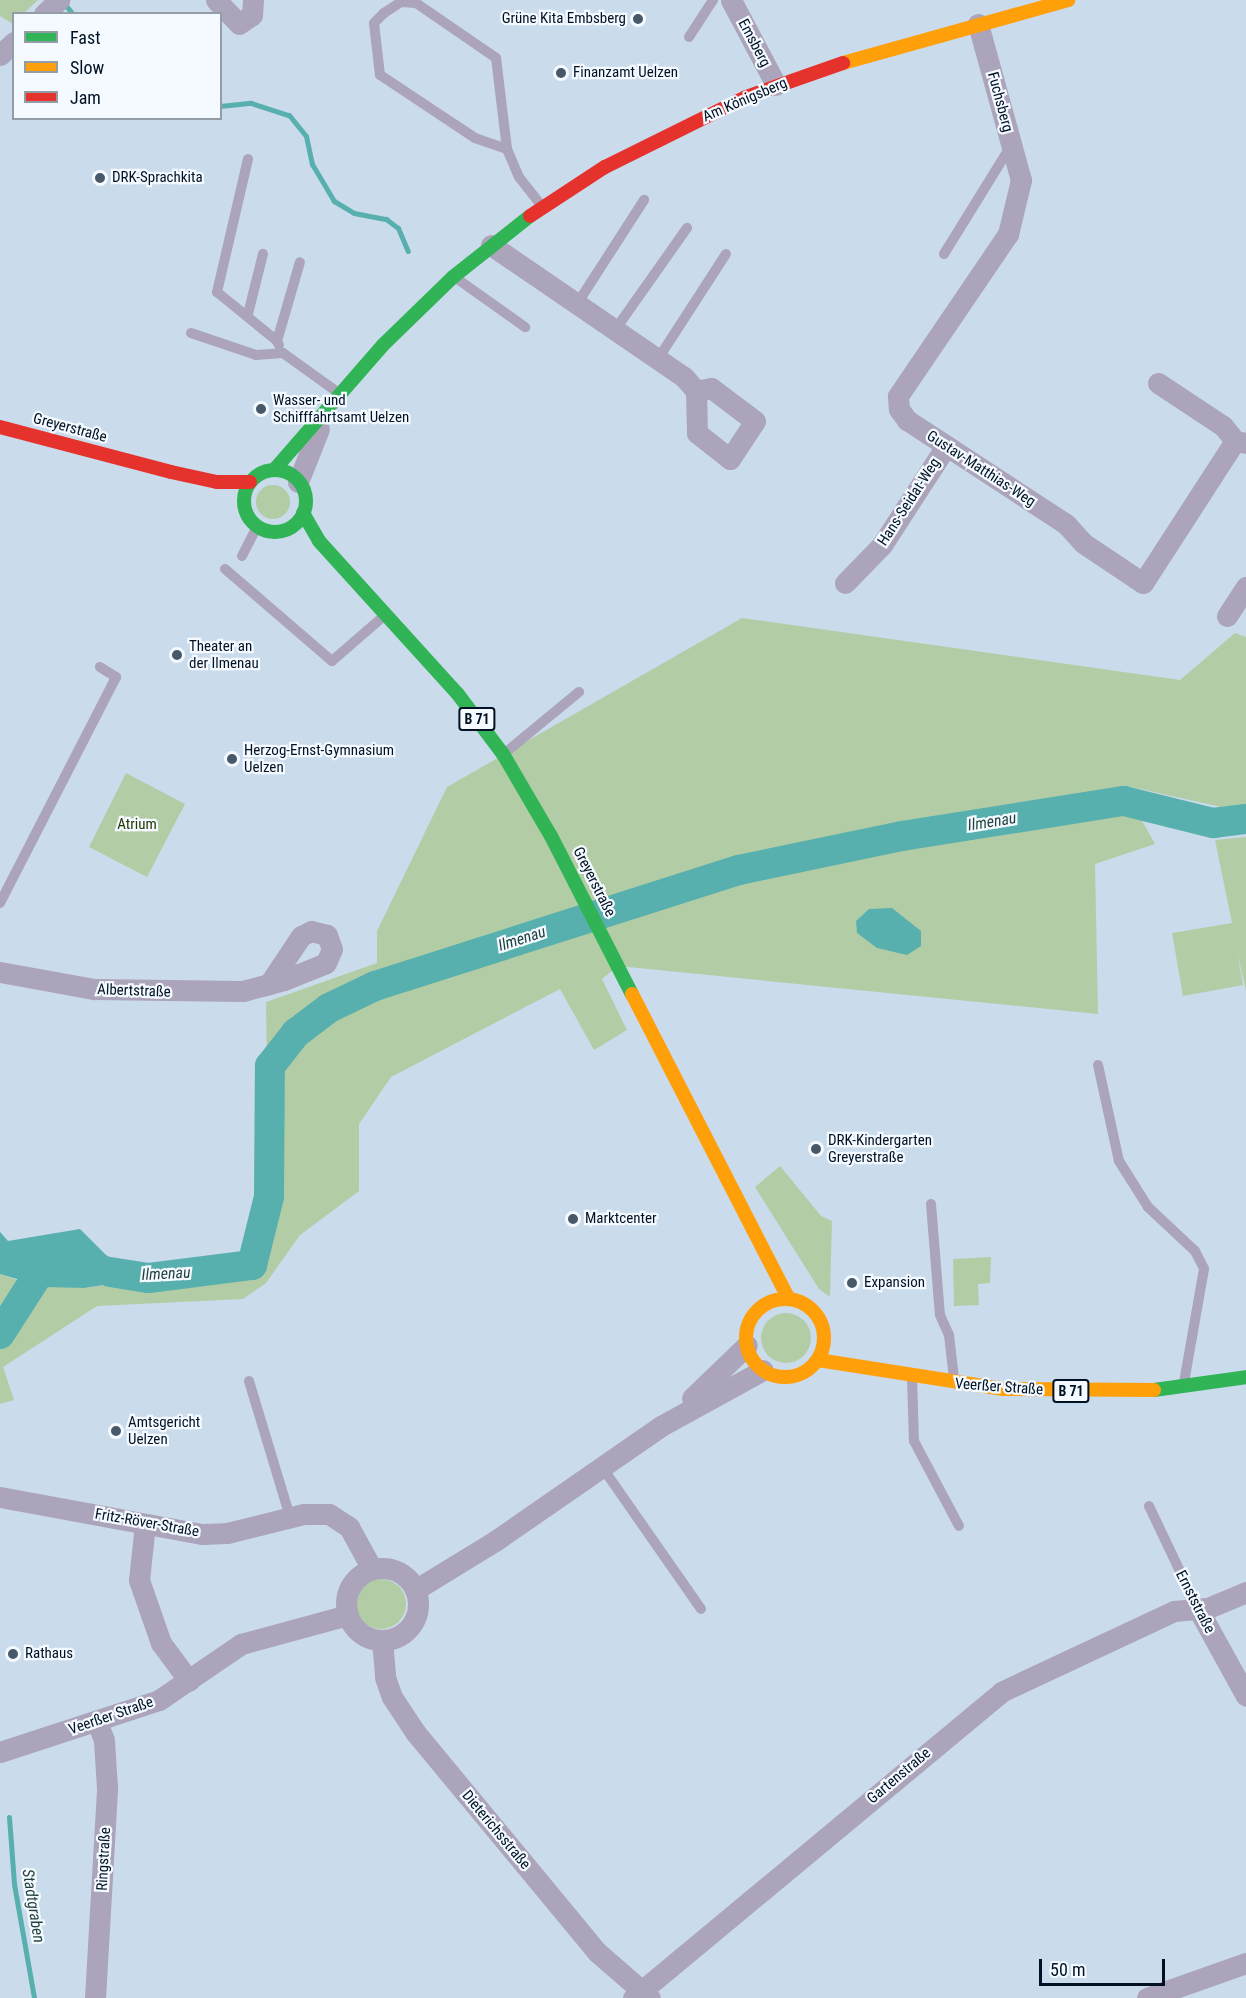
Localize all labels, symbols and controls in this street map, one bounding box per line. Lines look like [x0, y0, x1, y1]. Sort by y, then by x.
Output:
place label: Grüne Kita Embsberg [502, 10, 626, 28]
legend [12, 12, 222, 120]
marker: Grüne Kita Embsberg [631, 12, 645, 26]
street label: Emsberg [734, 16, 774, 70]
text: Fast [70, 27, 101, 48]
text: Slow [70, 57, 104, 78]
place label: Finanzamt Uelzen [573, 64, 678, 82]
marker: Finanzamt Uelzen [554, 66, 568, 80]
street label: Fuchsberg [983, 70, 1017, 134]
street label: Am Königsberg [700, 74, 790, 126]
text: Jam [70, 87, 101, 108]
place label: DRK-Sprachkita [112, 169, 203, 187]
marker: DRK-Sprachkita [93, 171, 107, 185]
place label: Wasser- und Schifffahrtsamt Uelzen [273, 391, 409, 426]
marker: Wasser- und Schifffahrtsamt Uelzen [254, 402, 268, 416]
street label: Greyerstraße [31, 410, 109, 446]
street label: Gustav-Matthias-Weg [923, 427, 1039, 511]
street label: Hans-Seidat-Weg [874, 455, 944, 549]
place label: Theater an der Ilmenau [189, 637, 259, 672]
marker: Theater an der Ilmenau [170, 648, 184, 662]
road number: B 71 [458, 708, 496, 730]
place label: Herzog-Ernst-Gymnasium Uelzen [244, 741, 394, 776]
marker: Herzog-Ernst-Gymnasium Uelzen [225, 752, 239, 766]
water label: Ilmenau [966, 809, 1018, 835]
park label: Atrium [117, 816, 157, 834]
street label: Greyerstraße [569, 844, 619, 920]
water label: Ilmenau [496, 922, 548, 956]
street label: Albertstraße [97, 981, 171, 1001]
place label: DRK-Kindergarten Greyerstraße [828, 1131, 932, 1166]
marker: DRK-Kindergarten Greyerstraße [809, 1142, 823, 1156]
place label: Marktcenter [585, 1210, 657, 1228]
marker: Marktcenter [566, 1212, 580, 1226]
water label: Ilmenau [141, 1263, 191, 1285]
place label: Expansion [864, 1274, 925, 1292]
marker: Expansion [845, 1276, 859, 1290]
street label: Veerßer Straße [954, 1375, 1044, 1399]
road number: B 71 [1052, 1380, 1090, 1402]
place label: Amtsgericht Uelzen [128, 1413, 200, 1448]
marker: Amtsgericht Uelzen [109, 1424, 123, 1438]
street label: Fritz-Röver-Straße [94, 1505, 200, 1541]
street label: Ernststraße [1172, 1568, 1218, 1636]
place label: Rathaus [25, 1645, 73, 1663]
marker: Rathaus [6, 1647, 20, 1661]
street label: Veerßer Straße [66, 1693, 156, 1739]
street label: Gartenstraße [864, 1744, 934, 1808]
street label: Dieterichsstraße [458, 1787, 534, 1873]
street label: Ringstraße [93, 1827, 115, 1891]
water label: Stadtgraben [18, 1868, 48, 1944]
scale bar [1042, 1947, 1168, 1985]
text: 50 m [1050, 1959, 1085, 1980]

